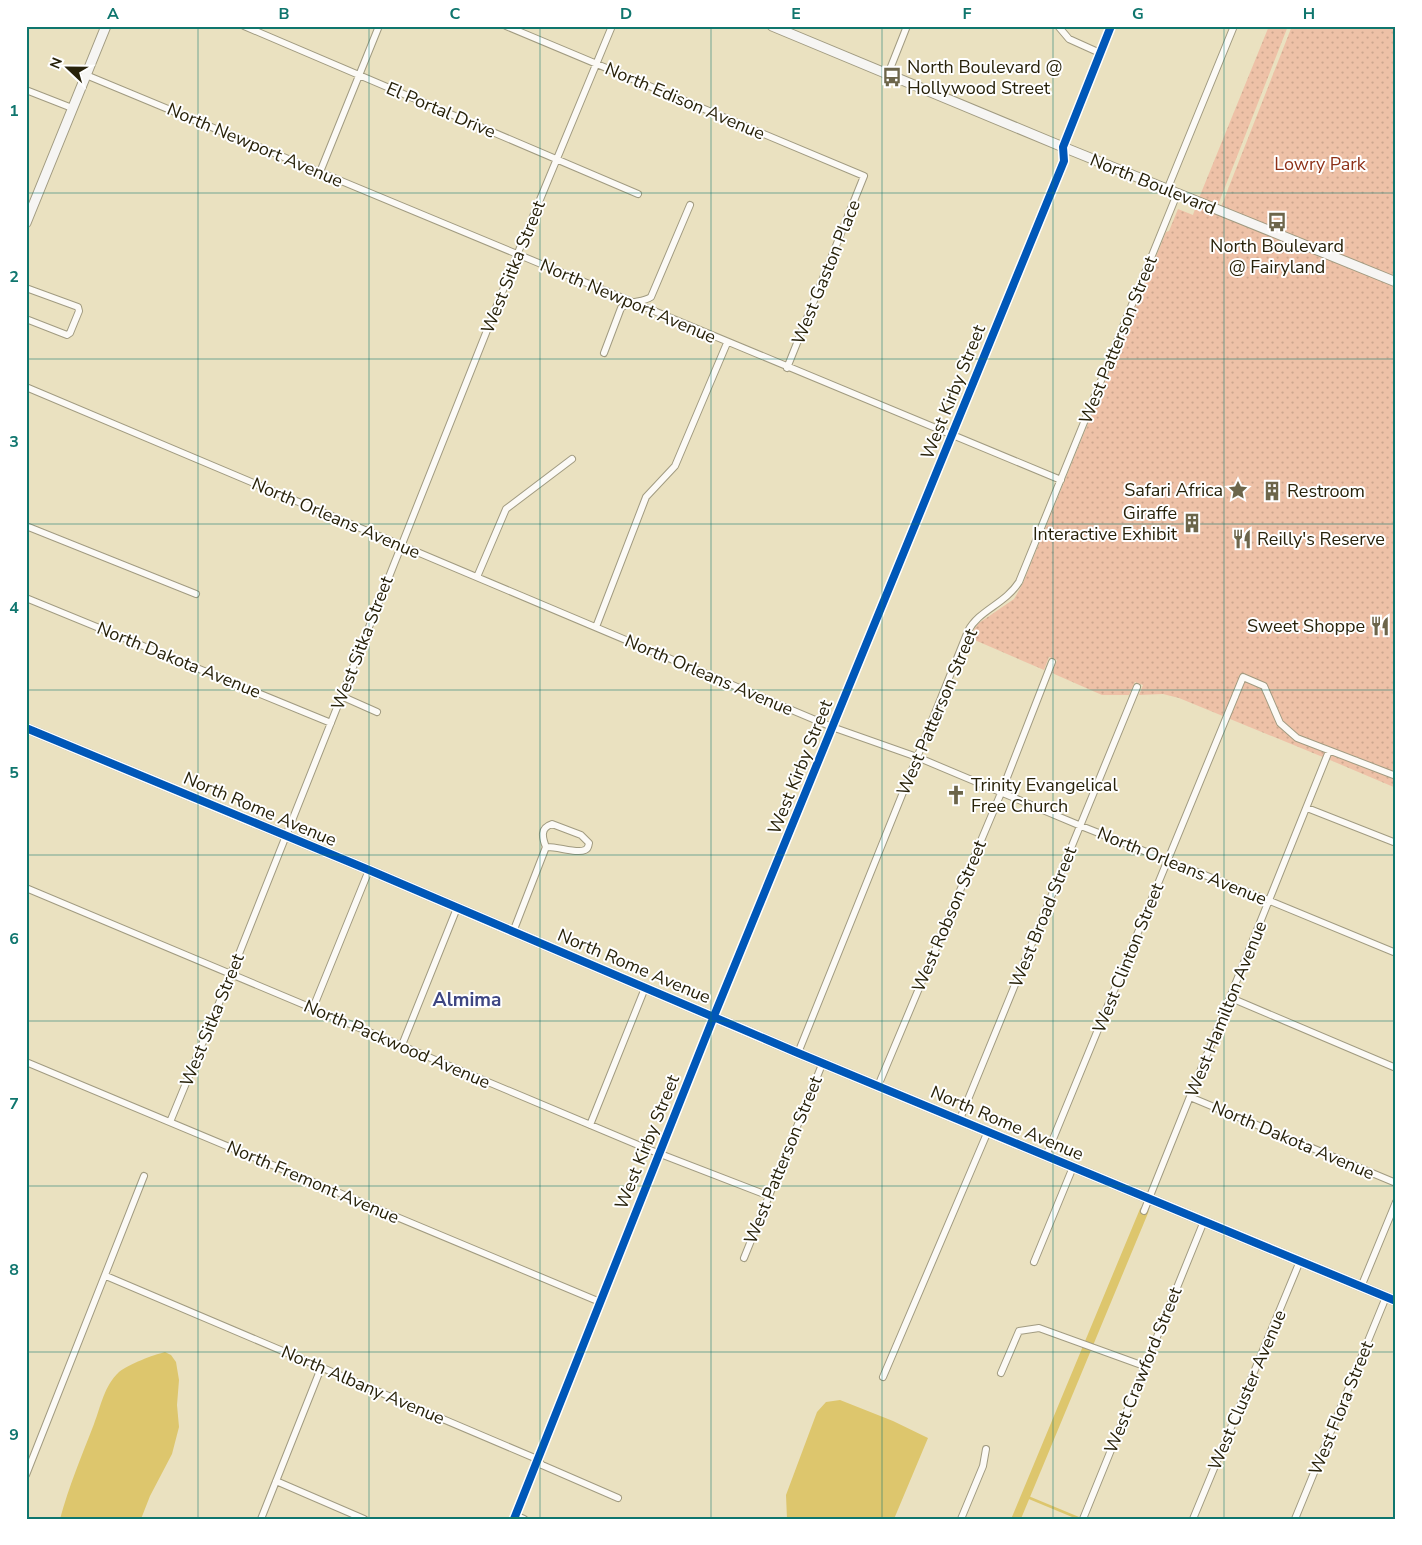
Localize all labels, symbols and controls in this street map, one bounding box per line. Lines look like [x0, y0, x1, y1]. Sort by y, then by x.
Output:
text: A [107, 3, 119, 25]
text: B [278, 3, 290, 25]
text: C [450, 3, 461, 25]
text: D [620, 3, 632, 25]
text: E [791, 3, 801, 25]
text: F [963, 3, 972, 25]
text: G [1132, 3, 1144, 25]
text: H [1303, 3, 1315, 25]
north arrow [42, 42, 92, 92]
text: N [46, 55, 67, 72]
place label: North Boulevard @ Hollywood Street [907, 55, 1062, 100]
street label: North Edison Avenue [601, 56, 769, 146]
bus stop icon: North Boulevard @ Hollywood Street [881, 66, 903, 88]
street label: El Portal Drive [383, 76, 499, 144]
street label: North Newport Avenue [163, 97, 347, 193]
text: 1 [9, 100, 19, 122]
street label: North Boulevard [1086, 148, 1220, 220]
park label: Lowry Park [1274, 152, 1367, 176]
street label: West Sitka Street [475, 196, 551, 337]
street label: West Gaston Place [786, 196, 866, 348]
bus stop icon: North Boulevard @ Fairyland [1266, 211, 1288, 233]
place label: North Boulevard @ Fairyland [1210, 234, 1344, 279]
street label: West Patterson Street [1073, 252, 1163, 428]
street label: North Newport Avenue [536, 253, 720, 349]
text: 2 [9, 266, 19, 288]
street label: West Kirby Street [915, 321, 991, 463]
text: 3 [9, 431, 19, 453]
street label: North Orleans Avenue [248, 472, 424, 564]
place label: Safari Africa [1124, 478, 1223, 502]
place icon: Safari Africa [1227, 479, 1249, 501]
place label: Restroom [1287, 479, 1365, 503]
building icon: Restroom [1261, 480, 1283, 502]
place label: Giraffe Interactive Exhibit [1033, 501, 1178, 546]
building icon: Giraffe Interactive Exhibit [1181, 512, 1203, 534]
place label: Reilly's Reserve [1257, 527, 1385, 551]
restaurant icon: Reilly's Reserve [1231, 528, 1253, 550]
street label: West Sitka Street [325, 572, 399, 713]
text: 4 [9, 597, 19, 619]
place label: Sweet Shoppe [1247, 614, 1365, 638]
restaurant icon: Sweet Shoppe [1369, 615, 1391, 637]
street label: North Dakota Avenue [94, 616, 264, 704]
street label: West Patterson Street [891, 624, 983, 799]
street label: North Orleans Avenue [621, 629, 797, 721]
street label: West Kirby Street [762, 696, 838, 838]
text: 5 [9, 762, 19, 784]
street label: North Rome Avenue [180, 766, 340, 852]
place label: Trinity Evangelical Free Church [971, 773, 1118, 818]
church icon: Trinity Evangelical Free Church [945, 784, 967, 806]
street label: North Orleans Avenue [1094, 821, 1270, 911]
street label: West Robson Street [906, 836, 992, 996]
street label: West Broad Street [1004, 842, 1083, 991]
street label: West Clinton Street [1087, 879, 1169, 1037]
street label: West Hamilton Avenue [1180, 917, 1272, 1101]
street label: North Rome Avenue [554, 923, 714, 1009]
text: 6 [9, 928, 19, 950]
street label: West Sitka Street [174, 949, 250, 1090]
district label: Almima [433, 987, 501, 1013]
street label: North Packwood Avenue [300, 994, 494, 1094]
street label: West Kirby Street [609, 1071, 685, 1213]
street label: West Patterson Street [738, 1072, 828, 1248]
street label: North Rome Avenue [927, 1080, 1087, 1166]
text: 7 [9, 1093, 19, 1115]
street label: North Dakota Avenue [1208, 1095, 1378, 1185]
street label: North Fremont Avenue [223, 1135, 403, 1229]
text: 8 [9, 1259, 19, 1281]
street label: West Crawford Street [1099, 1283, 1188, 1457]
street label: West Cluster Avenue [1202, 1306, 1292, 1474]
street label: West Flora Street [1303, 1337, 1379, 1479]
street label: North Albany Avenue [278, 1340, 448, 1430]
text: 9 [9, 1424, 19, 1446]

